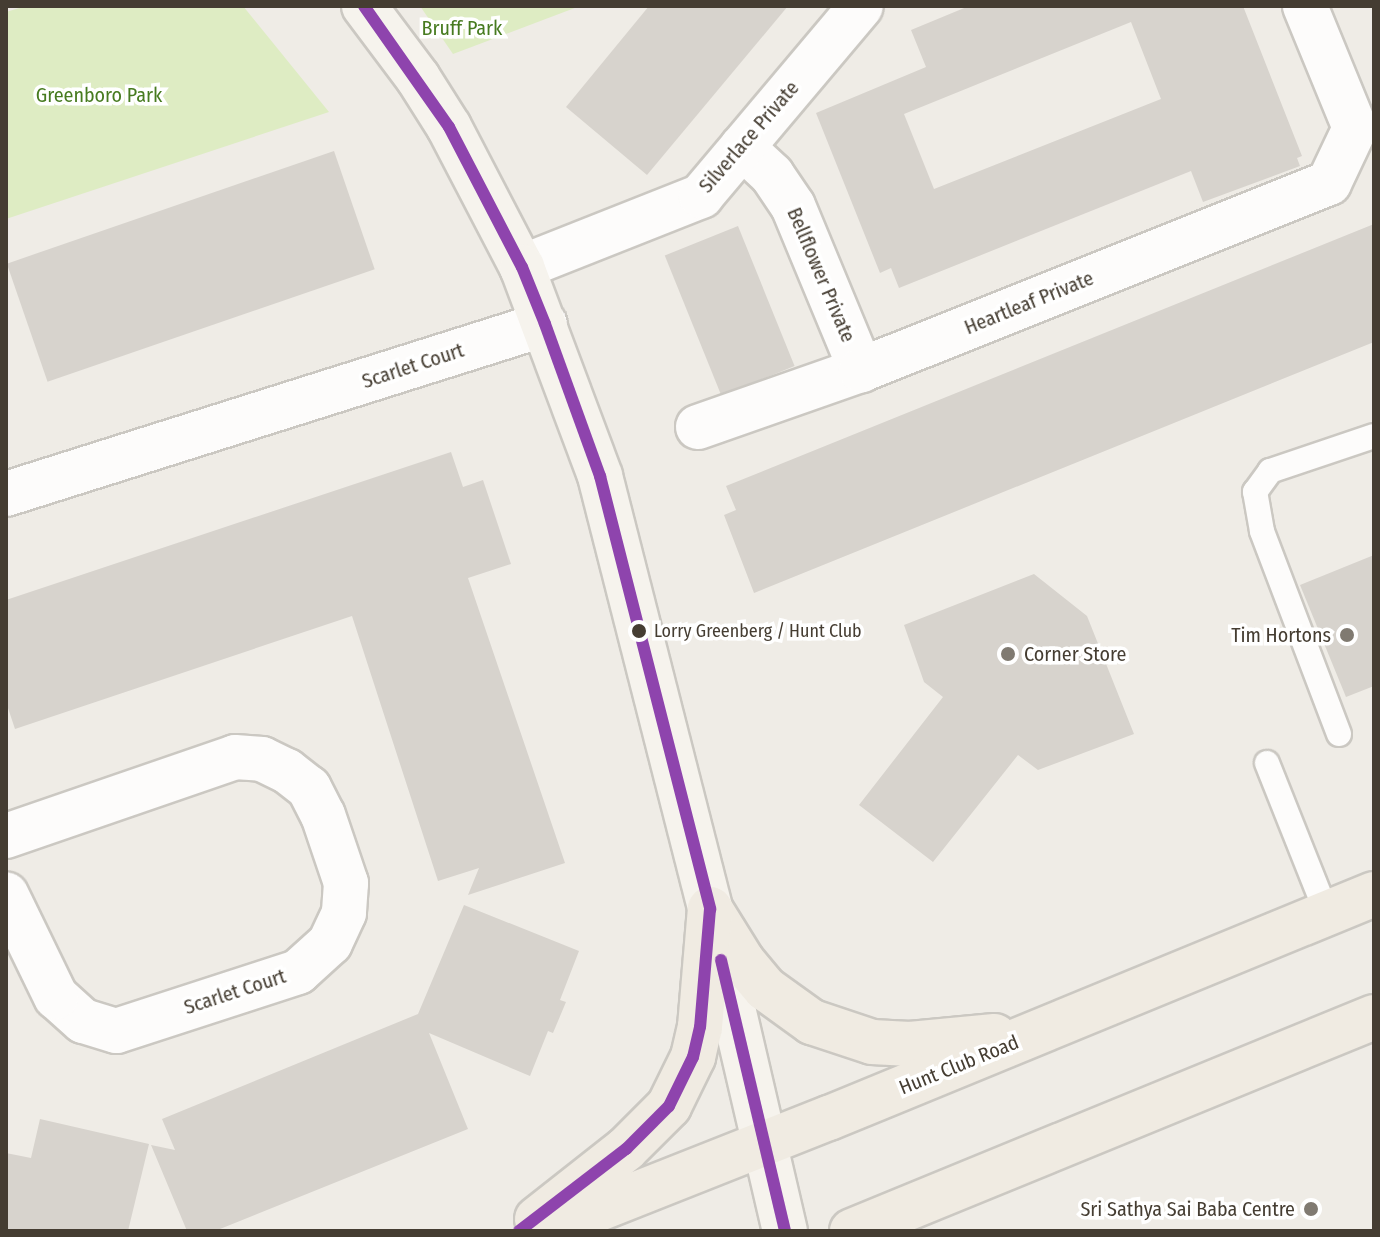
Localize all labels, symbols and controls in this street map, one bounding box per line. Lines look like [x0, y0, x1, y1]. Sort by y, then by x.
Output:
park label: Bruff Park [422, 16, 502, 40]
street label: Silverlace Private [694, 76, 804, 198]
park label: Greenboro Park [36, 83, 162, 107]
street label: Bellflower Private [782, 204, 860, 346]
street label: Heartleaf Private [961, 266, 1097, 340]
street label: Scarlet Court [359, 338, 467, 394]
place label: Lorry Greenberg / Hunt Club [654, 620, 862, 642]
marker: Lorry Greenberg / Hunt Club [631, 623, 647, 639]
place label: Tim Hortons [1231, 623, 1331, 647]
marker: Tim Hortons [1338, 626, 1356, 644]
place label: Corner Store [1024, 642, 1126, 666]
marker: Corner Store [999, 645, 1017, 663]
street label: Scarlet Court [181, 964, 289, 1020]
street label: Hunt Club Road [896, 1030, 1022, 1100]
place label: Sri Sathya Sai Baba Centre [1080, 1197, 1295, 1221]
marker: Sri Sathya Sai Baba Centre [1302, 1200, 1320, 1218]

